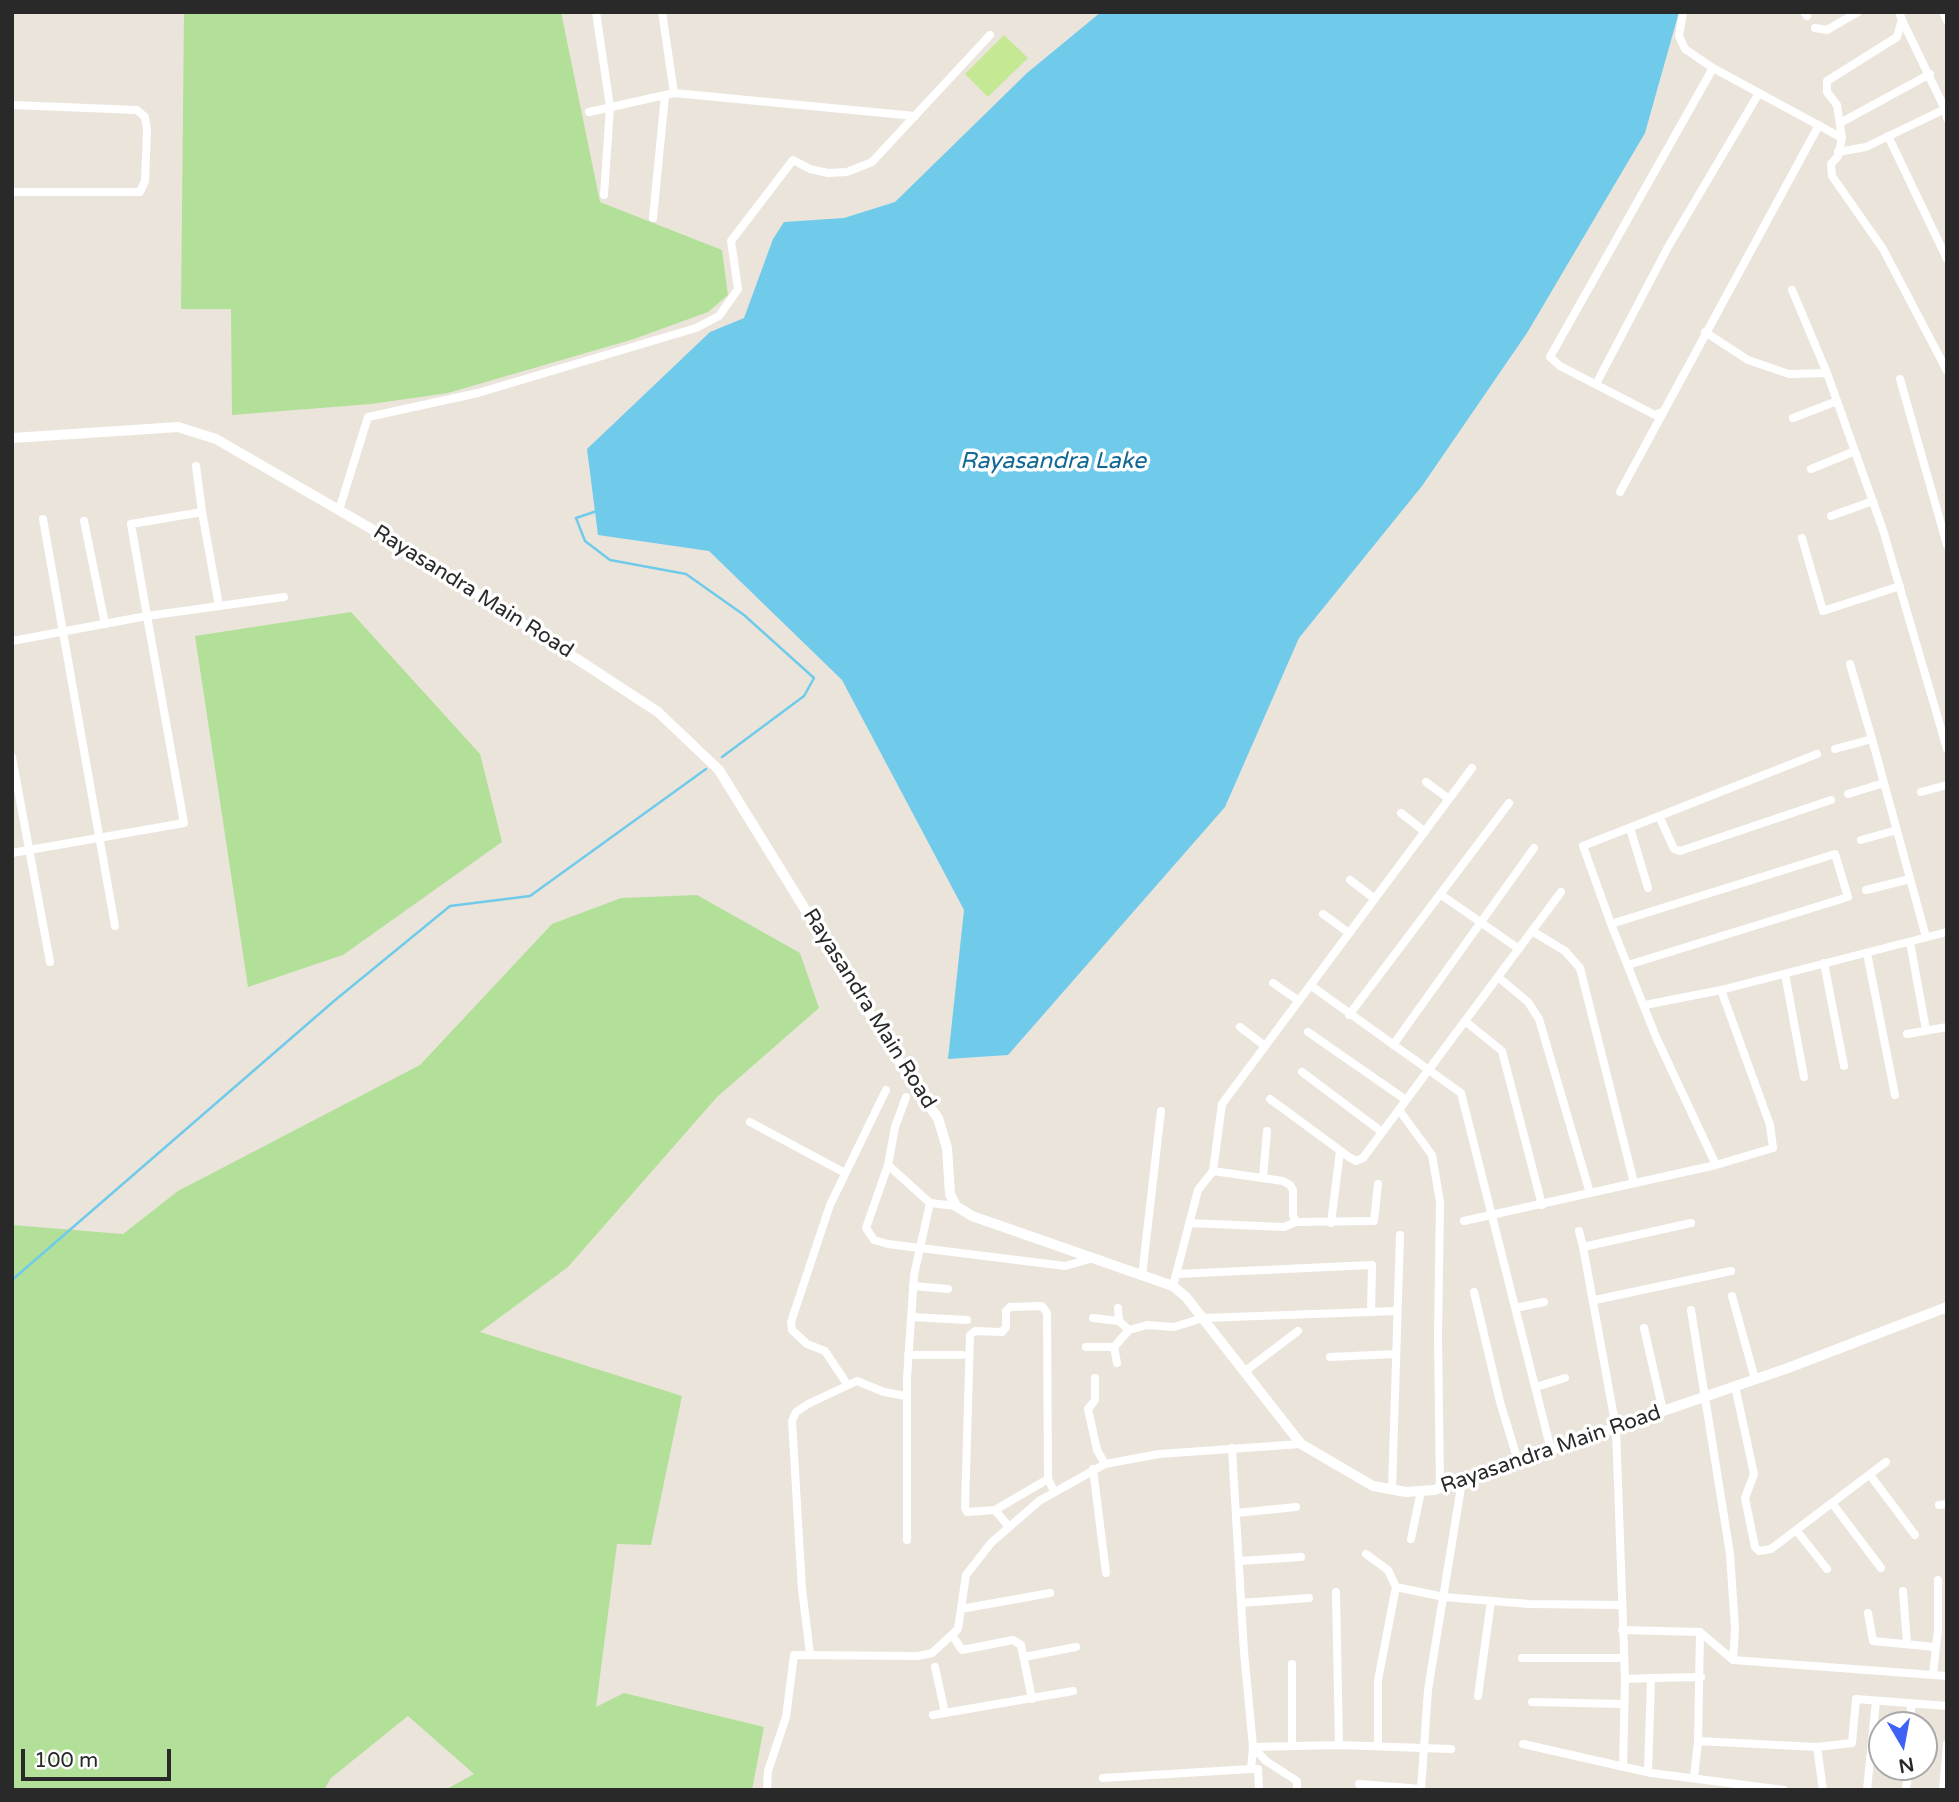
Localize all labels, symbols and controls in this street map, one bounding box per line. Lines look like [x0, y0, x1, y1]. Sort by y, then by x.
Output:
water label: Rayasandra Lake [960, 448, 1146, 476]
street label: Rayasandra Main Road [368, 520, 578, 664]
street label: Rayasandra Main Road [797, 904, 941, 1114]
street label: Rayasandra Main Road [1438, 1400, 1664, 1500]
north arrow [1868, 1711, 1938, 1781]
scale bar [24, 1736, 175, 1780]
text: 100 m [34, 1748, 98, 1773]
text: N [1897, 1753, 1916, 1777]

